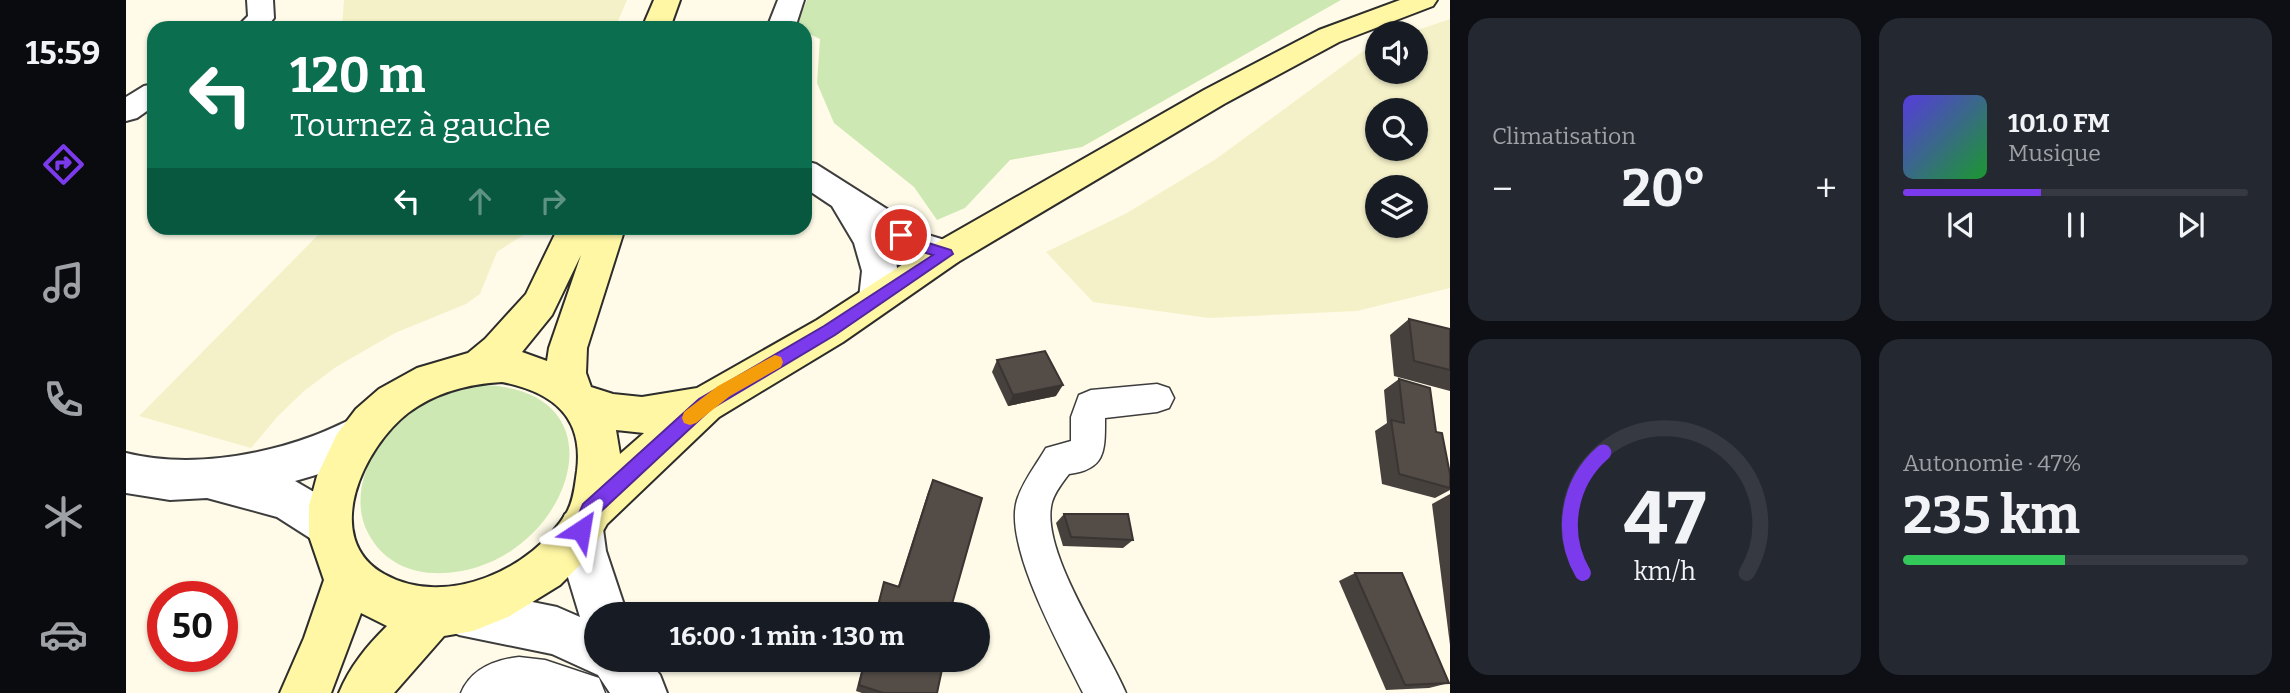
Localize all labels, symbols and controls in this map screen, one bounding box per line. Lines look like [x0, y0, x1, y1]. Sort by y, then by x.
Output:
map controls [1365, 21, 1428, 238]
button: sound [1365, 21, 1428, 84]
text: 15:59 [26, 34, 100, 72]
text: 120 m [290, 46, 425, 105]
icon: left [175, 49, 266, 140]
button: search [1365, 98, 1428, 161]
text: Tournez à gauche [290, 106, 551, 144]
text: 101.0 FM [2008, 108, 2110, 139]
text: Climatisation [1492, 122, 1636, 150]
text: Musique [2008, 139, 2101, 167]
icon: directions [39, 140, 88, 189]
text: 20° [1622, 157, 1706, 220]
text: − [1492, 166, 1513, 212]
text: + [1815, 166, 1837, 212]
button: layers [1365, 175, 1428, 238]
icon: left [388, 182, 426, 220]
icon: ahead [461, 182, 499, 220]
icon: right [534, 182, 572, 220]
pin [871, 205, 931, 265]
icon: previous [1942, 206, 1980, 244]
icon: pause [2057, 206, 2095, 244]
icon: next [2172, 206, 2210, 244]
icon: arrive [882, 216, 920, 254]
icon: music [39, 258, 88, 307]
icon: phone [39, 375, 88, 424]
text: Autonomie · 47% [1903, 449, 2081, 477]
text: 47 [1623, 475, 1706, 562]
text: 235 km [1903, 484, 2080, 547]
icon: climate [39, 492, 88, 541]
position arrow [544, 493, 618, 567]
text: km/h [1634, 557, 1696, 587]
speed limit sign: 50 [147, 581, 238, 672]
icon: car [39, 610, 88, 659]
text: 16:00 · 1 min · 130 m [670, 621, 904, 652]

